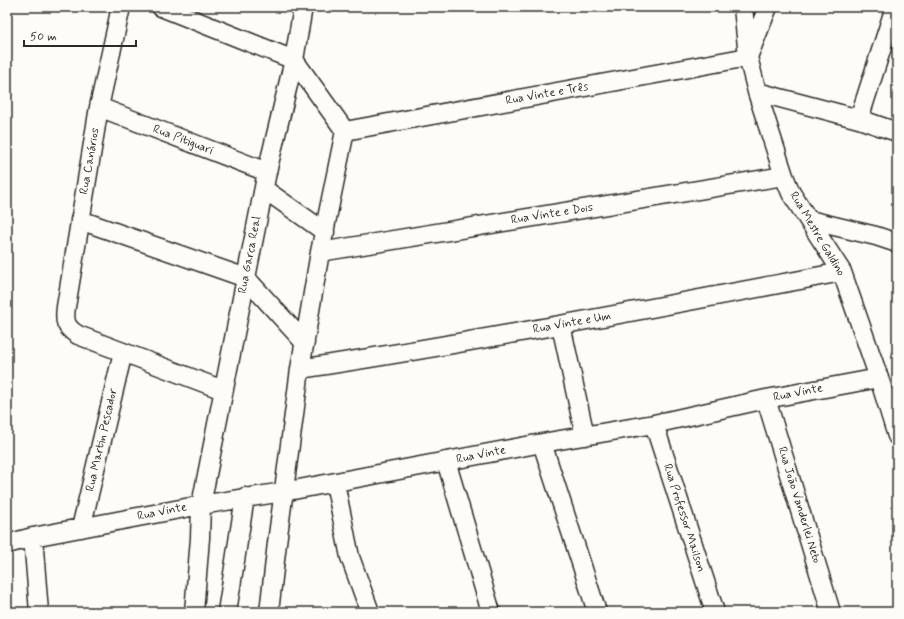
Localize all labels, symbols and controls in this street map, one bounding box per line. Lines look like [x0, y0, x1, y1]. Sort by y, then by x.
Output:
scale bar [24, 22, 136, 48]
text: 50 m [30, 29, 57, 45]
street label: Rua Vinte e Três [504, 79, 590, 109]
street label: Rua Pitiguari [151, 121, 216, 159]
street label: Rua Canários [76, 126, 104, 196]
street label: Rua Mestre Galdino [785, 189, 849, 279]
street label: Rua Vinte e Dois [510, 200, 594, 228]
street label: Rua Garca Real [235, 215, 265, 295]
street label: Rua Vinte e Um [532, 308, 612, 338]
street label: Rua Vinte [772, 380, 824, 406]
street label: Rua Martin Pescador [82, 386, 122, 493]
street label: Rua Vinte [455, 442, 507, 468]
street label: Rua João Vanderlei Neto [774, 445, 824, 565]
street label: Rua Professor Mailson [659, 462, 709, 574]
street label: Rua Vinte [136, 499, 188, 525]

